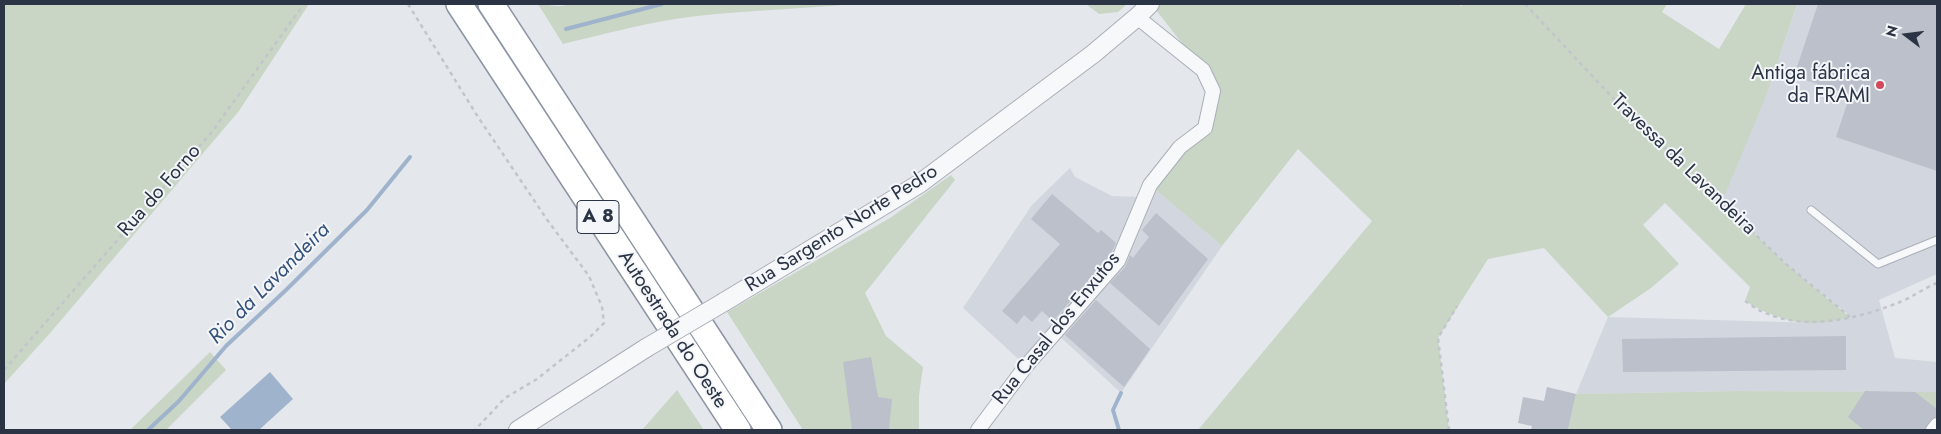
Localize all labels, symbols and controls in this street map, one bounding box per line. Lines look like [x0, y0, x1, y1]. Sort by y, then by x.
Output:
north arrow [1881, 10, 1931, 60]
text: N [1880, 23, 1903, 39]
place label: Antiga fábrica da FRAMI [1751, 62, 1870, 109]
marker: Antiga fábrica da FRAMI [1874, 79, 1886, 91]
street label: Travessa da Lavandeira [1605, 90, 1761, 240]
street label: Rua do Forno [113, 140, 207, 242]
street label: Rua Sargento Norte Pedro [741, 160, 943, 298]
road number: A 8 [577, 200, 619, 233]
water label: Rio da Lavandeira [204, 218, 336, 350]
street label: Autoestrada do Oeste [612, 247, 732, 413]
street label: Rua Casal dos Enxutos [988, 248, 1126, 410]

